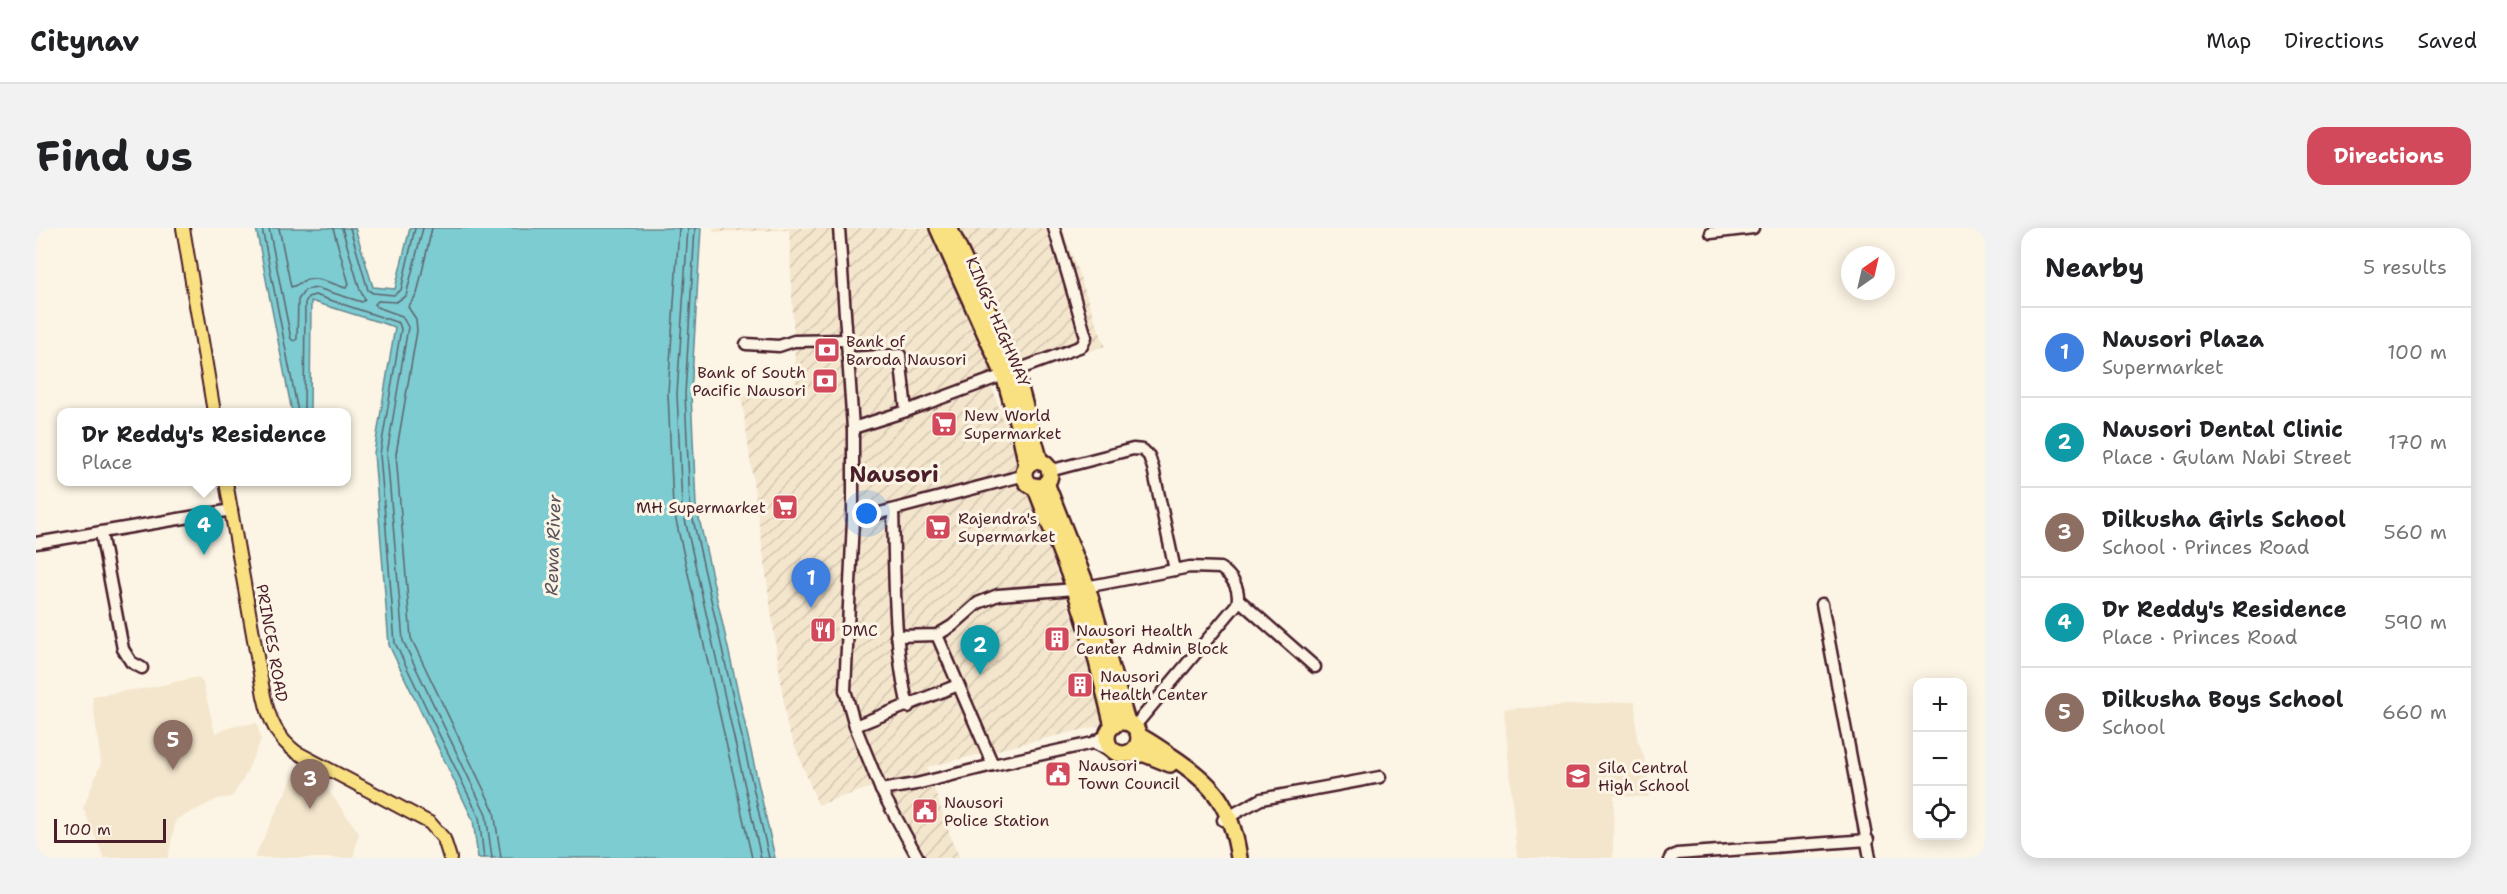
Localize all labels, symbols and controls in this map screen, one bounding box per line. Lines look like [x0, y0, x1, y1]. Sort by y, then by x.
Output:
text: Citynav [30, 22, 139, 60]
text: Map [2206, 27, 2251, 55]
text: Directions [2284, 27, 2384, 55]
text: Saved [2417, 27, 2477, 55]
button: Directions [2307, 127, 2471, 185]
text: Find us [36, 128, 193, 184]
north arrow [1841, 246, 1895, 300]
text: Nearby [2045, 250, 2144, 285]
street label: KING'S HIGHWAY [961, 254, 1035, 391]
text: 5 results [2363, 254, 2447, 280]
text: Nausori Plaza [2102, 325, 2264, 354]
place label: Bank of Baroda Nausori [846, 331, 967, 370]
bank icon: Bank of Baroda Nausori [812, 335, 842, 365]
text: 1 [2060, 339, 2069, 365]
text: 100 m [2387, 339, 2447, 365]
text: Supermarket [2102, 354, 2224, 380]
place label: Bank of South Pacific Nausori [692, 362, 806, 401]
bank icon: Bank of South Pacific Nausori [810, 366, 840, 396]
place label: New World Supermarket [964, 405, 1061, 444]
popup [57, 408, 351, 486]
supermarket icon: New World Supermarket [929, 409, 959, 439]
text: Nausori Dental Clinic [2102, 415, 2343, 444]
text: Dr Reddy's Residence [82, 420, 326, 449]
text: 2 [2058, 429, 2072, 455]
text: 170 m [2388, 429, 2447, 455]
text: Place · Gulam Nabi Street [2102, 444, 2352, 470]
text: Place [82, 449, 133, 475]
district label: Nausori [849, 460, 939, 489]
supermarket icon: MH Supermarket [770, 492, 800, 522]
water label: Rewa River [539, 494, 567, 596]
place label: MH Supermarket [636, 497, 766, 518]
your location [852, 499, 881, 528]
text: Dilkusha Girls School [2102, 505, 2346, 534]
pin: 4 [184, 506, 224, 555]
place label: Rajendra's Supermarket [958, 508, 1055, 547]
supermarket icon: Rajendra's Supermarket [923, 512, 953, 542]
text: 3 [2058, 519, 2072, 545]
text: 560 m [2384, 519, 2447, 545]
text: School · Princes Road [2102, 534, 2309, 560]
pin: 1 [792, 558, 830, 608]
street label: PRINCES ROAD [251, 582, 293, 704]
text: Dr Reddy's Residence [2102, 595, 2347, 624]
text: 4 [2058, 609, 2072, 635]
text: 590 m [2384, 609, 2447, 635]
restaurant icon: DMC [808, 615, 838, 645]
place label: DMC [842, 620, 878, 641]
place label: Nausori Health Center Admin Block [1076, 620, 1228, 659]
building icon: Nausori Health Center Admin Block [1042, 624, 1072, 654]
text: Place · Princes Road [2102, 624, 2298, 650]
pin: 2 [960, 626, 1000, 675]
place label: Nausori Health Center [1100, 666, 1208, 705]
building icon: Nausori Health Center [1065, 670, 1095, 700]
map controls [1913, 678, 1967, 840]
button: + [1913, 678, 1967, 732]
text: Dilkusha Boys School [2102, 685, 2343, 714]
text: 5 [2058, 699, 2071, 725]
text: 660 m [2382, 699, 2447, 725]
text: School [2102, 714, 2165, 740]
pin: 5 [154, 720, 192, 770]
button: − [1913, 732, 1967, 786]
place label: Nausori Town Council [1078, 755, 1180, 794]
place label: Sila Central High School [1598, 757, 1690, 796]
public building icon: Nausori Town Council [1043, 759, 1073, 789]
pin: 3 [290, 760, 330, 809]
school or university icon: Sila Central High School [1563, 761, 1593, 791]
button: locate [1913, 786, 1967, 840]
place label: Nausori Police Station [944, 792, 1049, 831]
public building icon: Nausori Police Station [910, 796, 940, 826]
scale bar [54, 816, 166, 844]
text: 100 m [63, 819, 111, 840]

